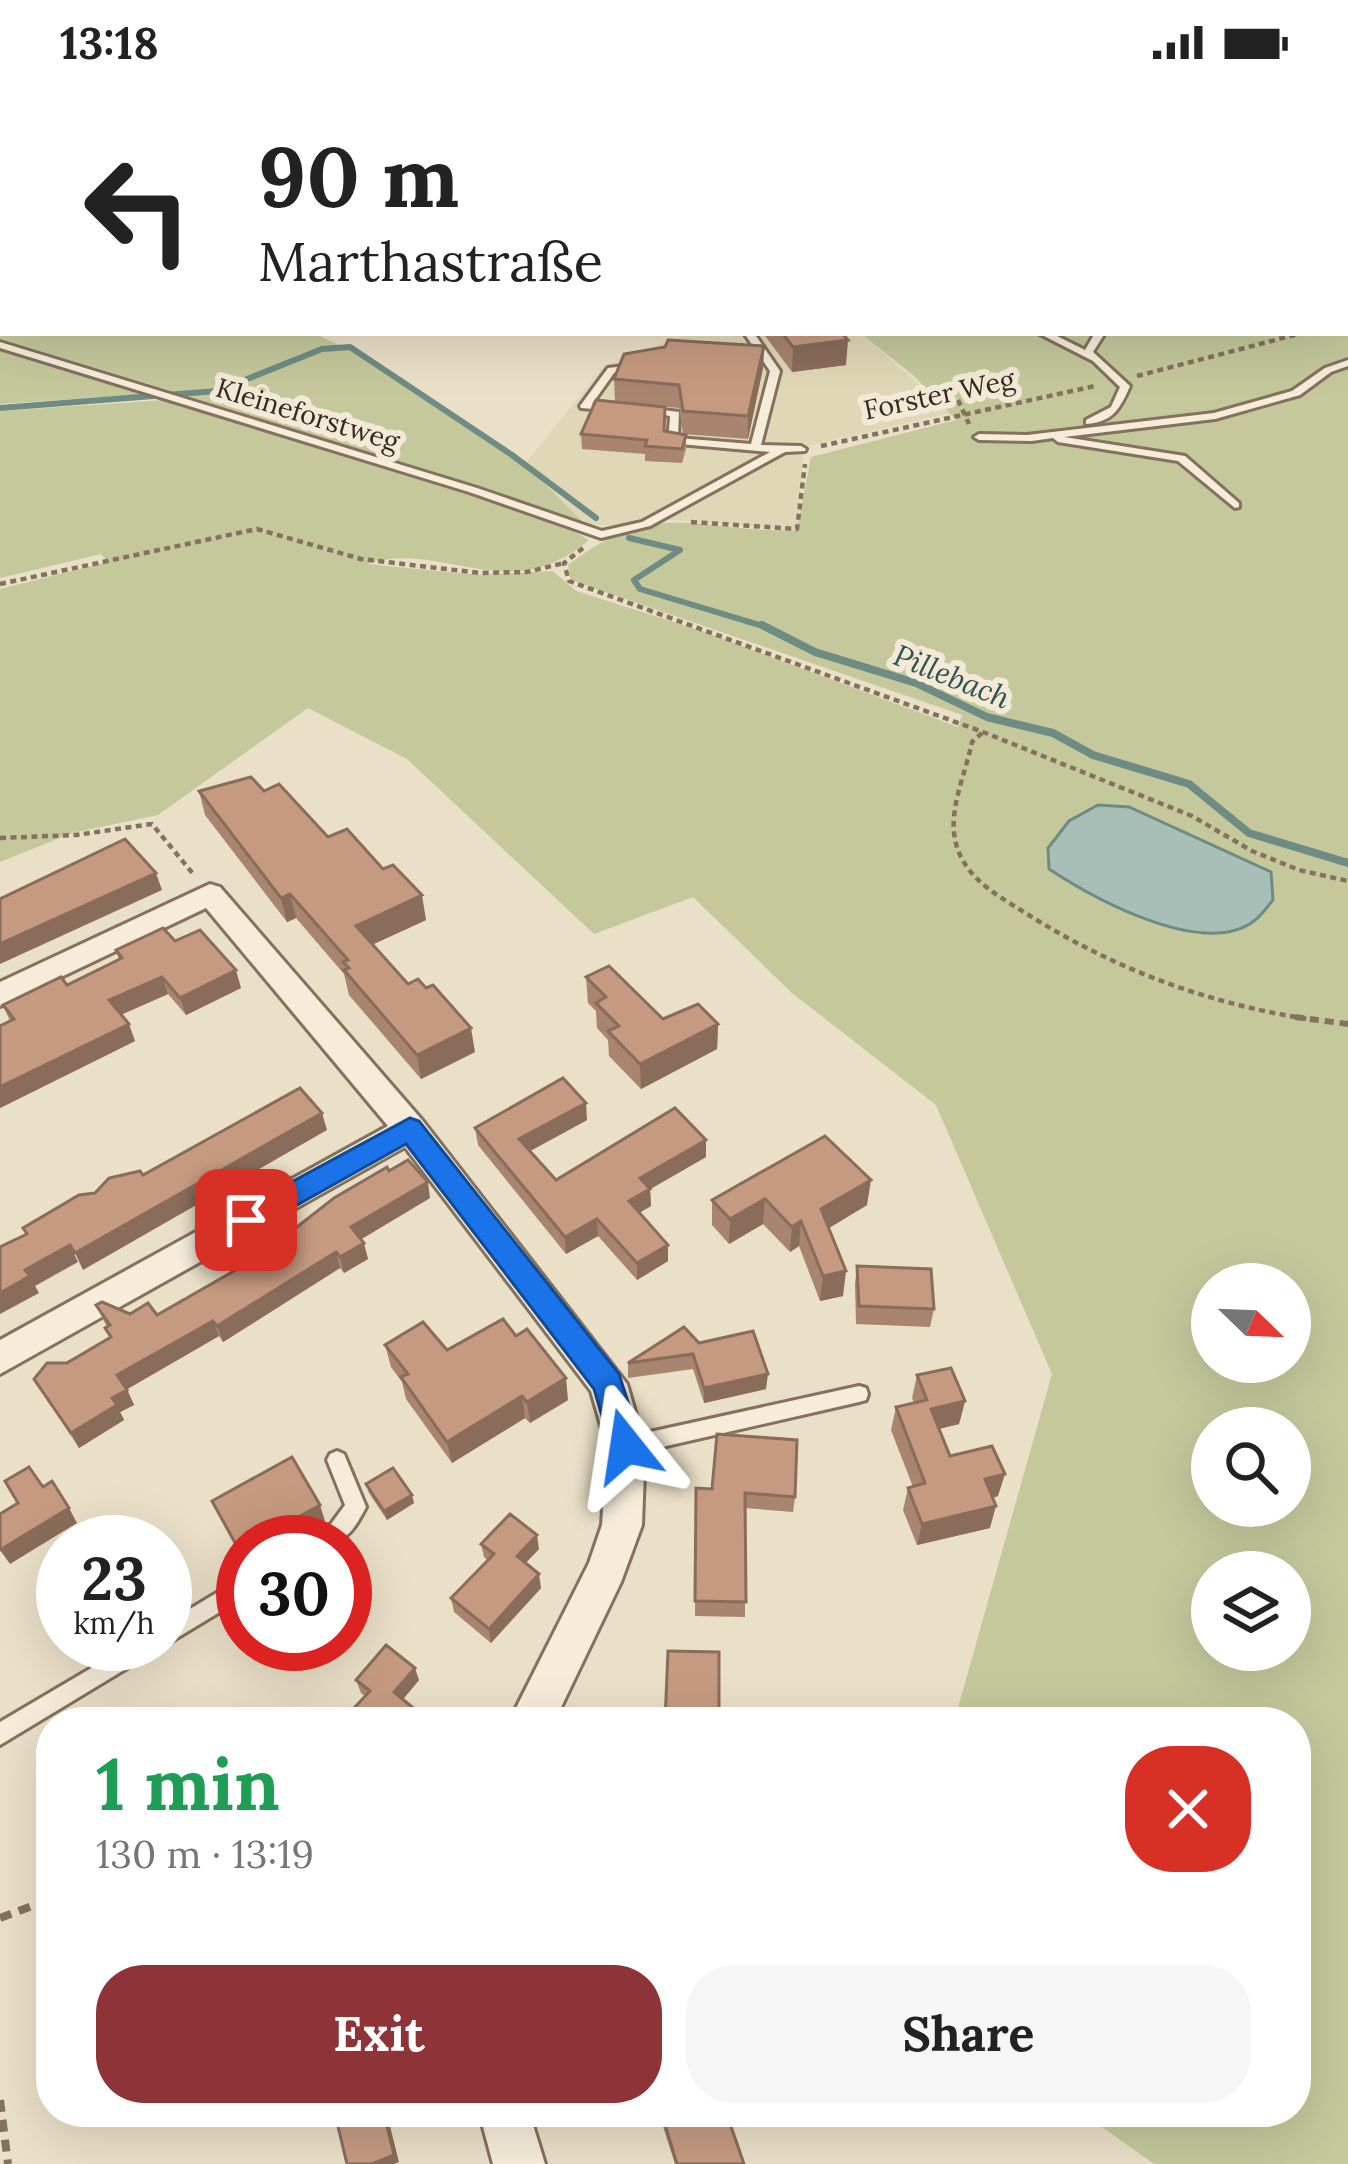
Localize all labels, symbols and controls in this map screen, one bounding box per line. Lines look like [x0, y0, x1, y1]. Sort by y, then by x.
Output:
text: 13:18 [60, 14, 159, 71]
text: 90 m [258, 122, 459, 230]
icon: left [60, 132, 216, 288]
text: Marthastraße [258, 227, 603, 296]
street label: Forster Weg [860, 361, 1019, 427]
street label: Kleineforstweg [212, 370, 405, 458]
water label: Pillebach [888, 636, 1016, 716]
pin [195, 1169, 297, 1271]
icon: arrive [213, 1187, 279, 1253]
north arrow [1191, 1263, 1311, 1383]
map controls [1191, 1263, 1311, 1671]
position arrow [563, 1383, 689, 1509]
button: search [1191, 1407, 1311, 1527]
speed limit sign: 30 [216, 1515, 372, 1671]
text: 23 [81, 1540, 147, 1616]
button: layers [1191, 1551, 1311, 1671]
text: km/h [73, 1604, 155, 1642]
text: 1 min [96, 1738, 280, 1830]
button: close [1125, 1746, 1251, 1872]
text: 130 m · 13:19 [96, 1829, 314, 1879]
button: Exit [96, 1965, 662, 2103]
button: Share [686, 1965, 1251, 2103]

